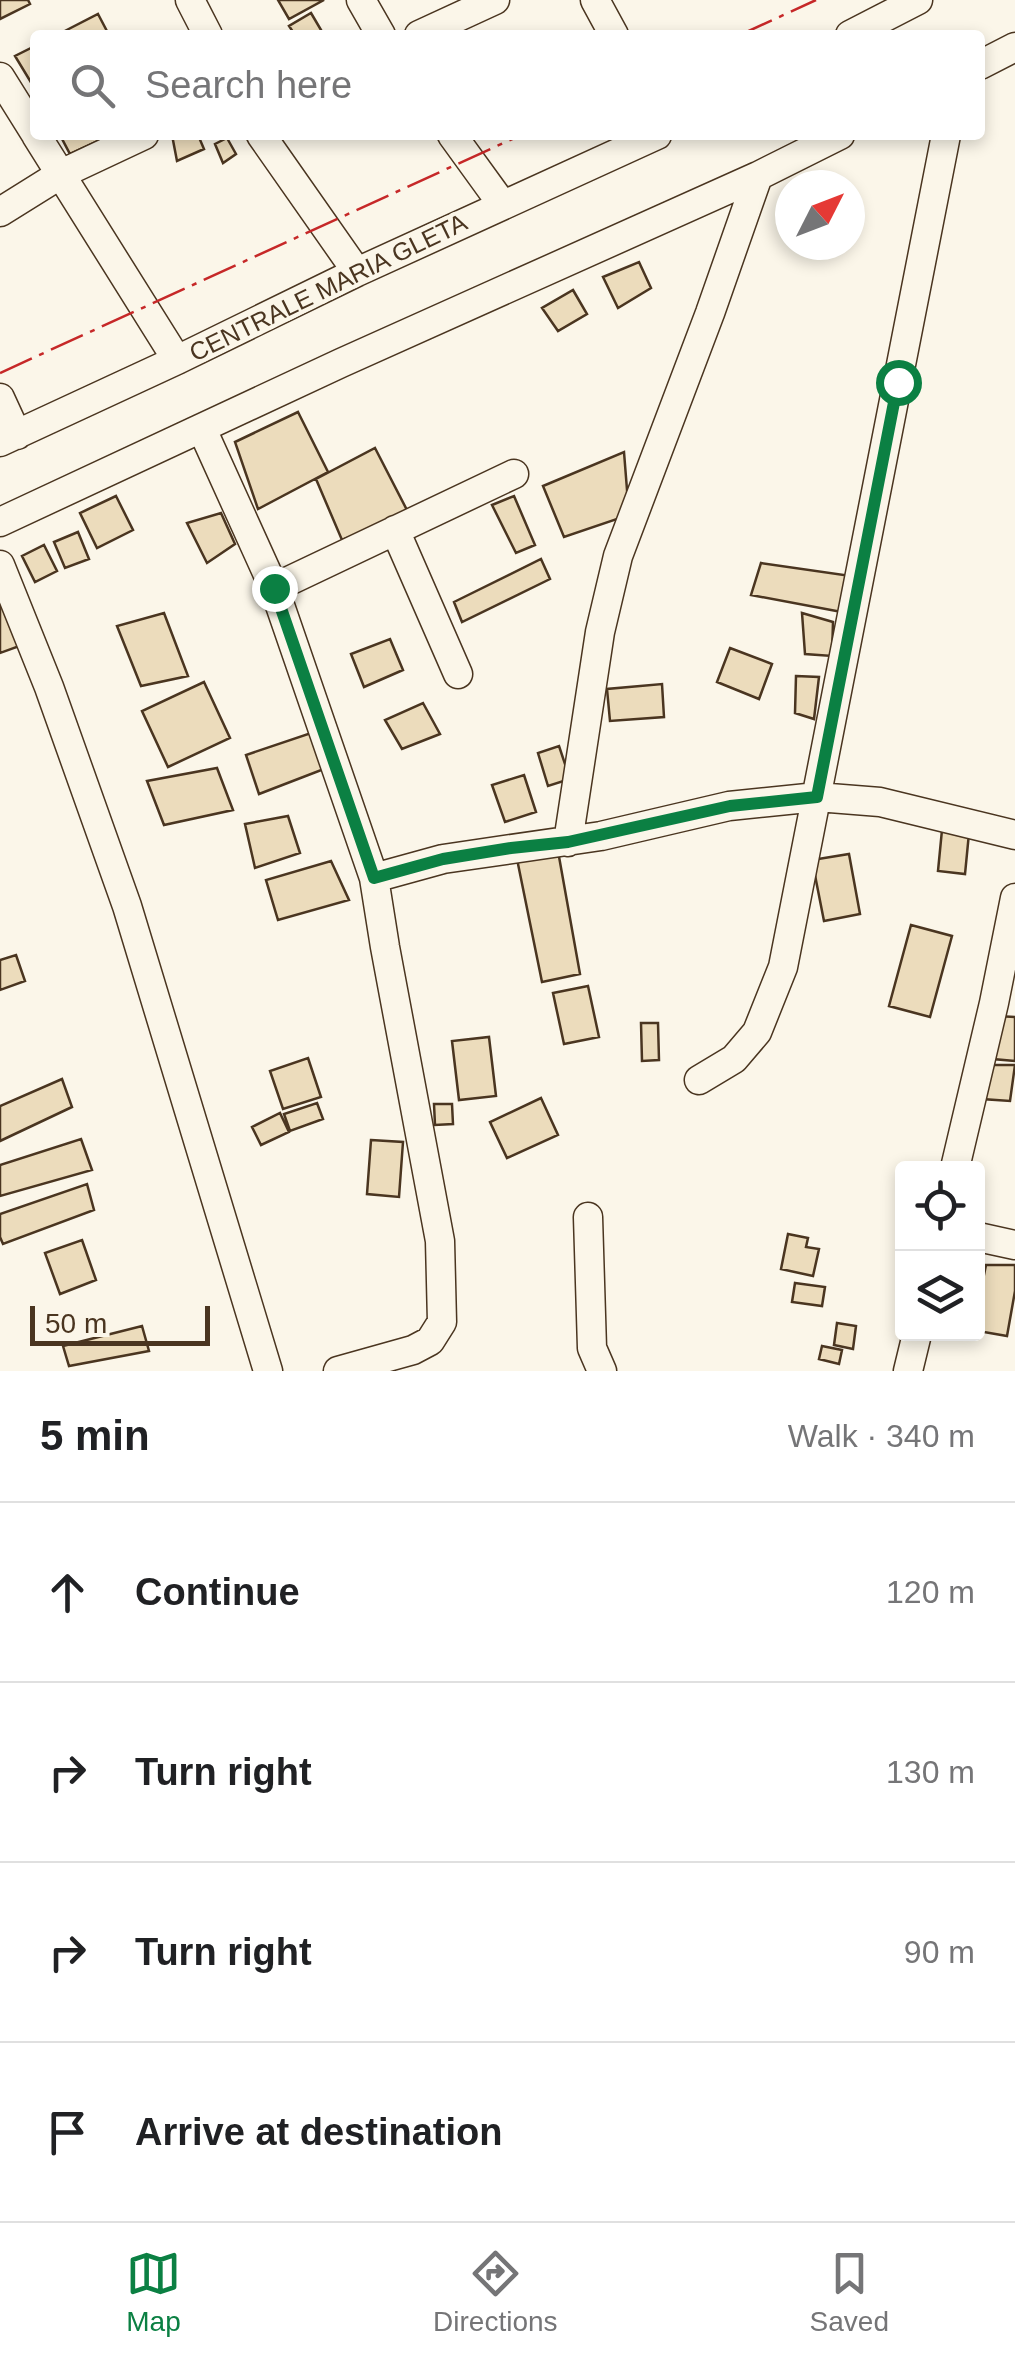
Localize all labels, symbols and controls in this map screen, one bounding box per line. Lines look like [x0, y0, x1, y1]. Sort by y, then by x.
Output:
search box [30, 30, 985, 140]
icon: search [65, 58, 120, 113]
text: Search here [145, 64, 352, 106]
north arrow [775, 170, 865, 260]
street label: CENTRALE MARIA GLETA [185, 207, 472, 366]
route start [876, 360, 922, 406]
route end [252, 566, 298, 612]
map controls [895, 1161, 985, 1341]
button: locate [895, 1161, 985, 1251]
button: layers [895, 1251, 985, 1341]
scale bar [30, 1301, 210, 1346]
text: 50 m [45, 1308, 107, 1339]
text: 5 min [40, 1412, 150, 1459]
text: Walk · 340 m [788, 1418, 975, 1454]
icon: ahead [40, 1565, 95, 1620]
text: Continue [135, 1571, 300, 1613]
text: 120 m [886, 1574, 975, 1610]
icon: right [40, 1745, 95, 1800]
text: Turn right [135, 1751, 312, 1793]
text: 130 m [886, 1754, 975, 1790]
icon: right [40, 1925, 95, 1980]
text: Turn right [135, 1931, 312, 1973]
text: 90 m [904, 1934, 975, 1970]
icon: arrive [40, 2105, 95, 2160]
text: Arrive at destination [135, 2111, 502, 2153]
tab: Map [126, 2246, 181, 2338]
tab: Directions [433, 2246, 558, 2338]
tab: Saved [810, 2246, 889, 2338]

